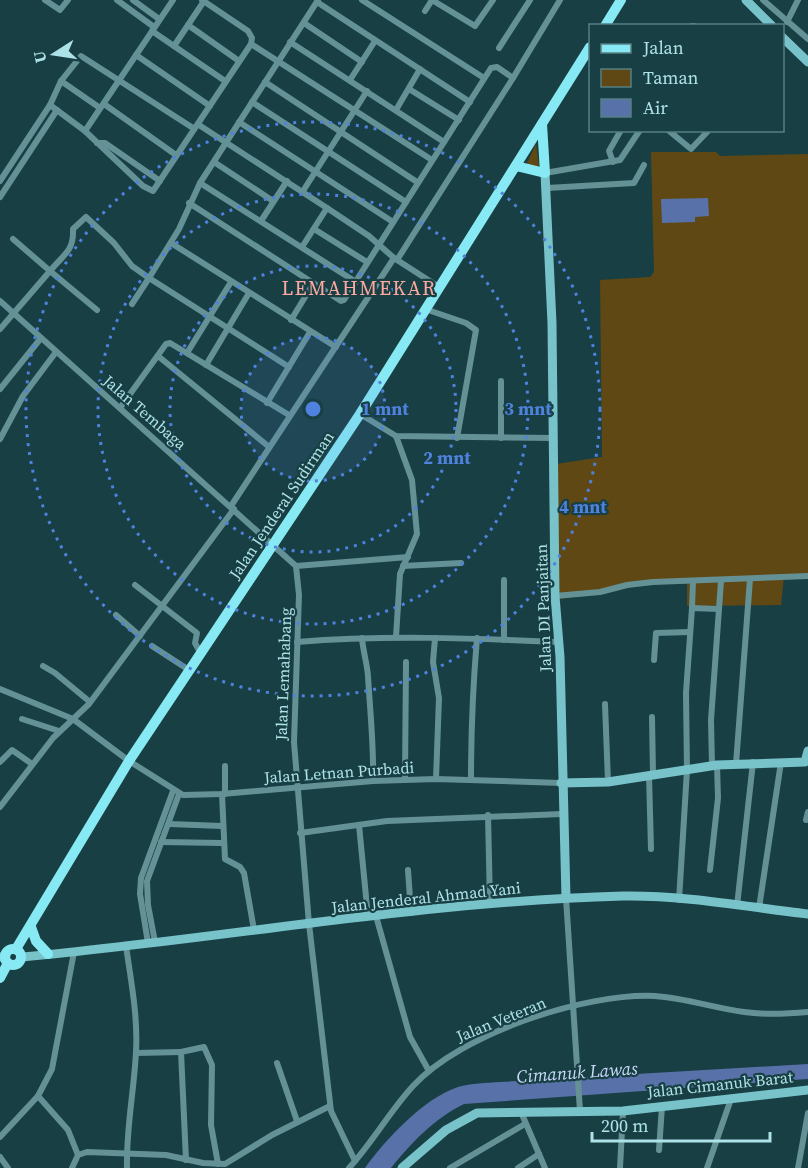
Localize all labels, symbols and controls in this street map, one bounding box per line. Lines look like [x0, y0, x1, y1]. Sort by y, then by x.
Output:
north arrow [24, 24, 84, 84]
legend [589, 24, 784, 132]
text: Jalan [642, 35, 684, 60]
text: U [27, 49, 51, 65]
text: Taman [643, 65, 698, 90]
text: Air [643, 95, 668, 120]
district label: LEMAHMEKAR [281, 274, 437, 302]
street label: Jalan Tembaga [98, 369, 192, 455]
text: 1 mnt [361, 396, 409, 421]
text: 3 mnt [504, 396, 552, 421]
centre of rings [303, 399, 323, 419]
street label: Jalan Jenderal Sudirman [223, 427, 339, 584]
text: 2 mnt [423, 445, 471, 470]
text: 4 mnt [559, 494, 607, 519]
street label: Jalan DI Panjaitan [530, 543, 556, 673]
street label: Jalan Lemahabang [270, 607, 296, 742]
street label: Jalan Letnan Purbadi [262, 756, 415, 788]
street label: Jalan Jenderal Ahmad Yani [329, 876, 522, 918]
street label: Jalan Veteran [452, 991, 549, 1047]
water label: Cimanuk Lawas [516, 1055, 639, 1089]
street label: Jalan Cimanuk Barat [645, 1065, 795, 1103]
scale bar [592, 1105, 770, 1143]
text: 200 m [601, 1113, 648, 1138]

